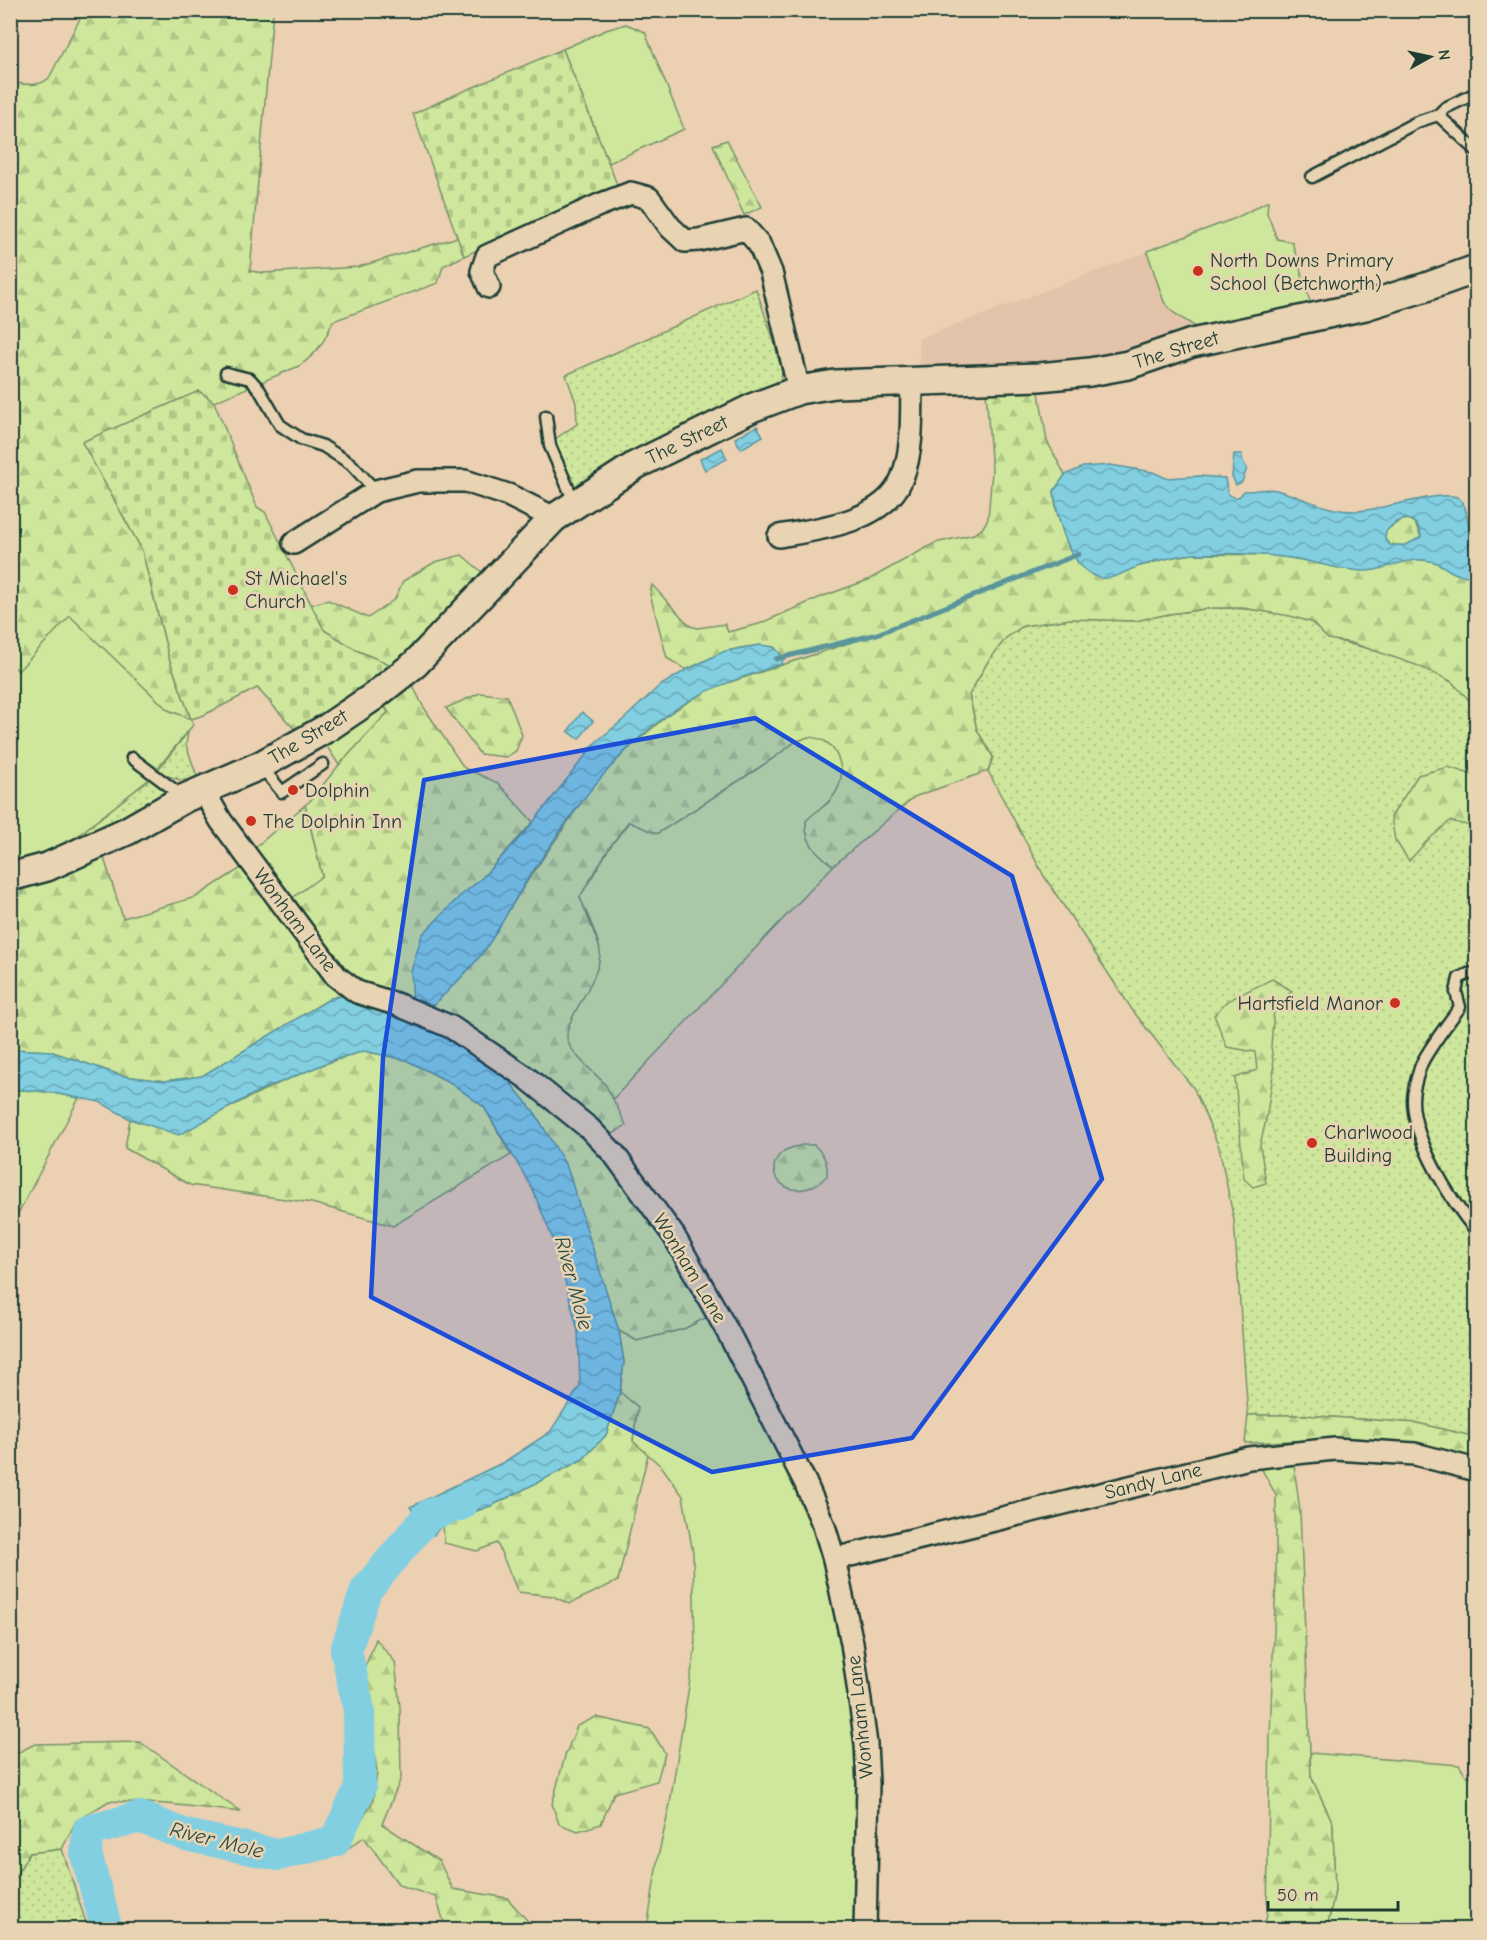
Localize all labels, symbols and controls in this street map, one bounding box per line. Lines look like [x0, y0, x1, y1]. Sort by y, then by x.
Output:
north arrow [1400, 27, 1460, 87]
text: N [1434, 49, 1454, 61]
place label: North Downs Primary School (Betchworth) [1210, 249, 1393, 295]
marker: North Downs Primary School (Betchworth) [1191, 264, 1205, 278]
street label: The Street [1131, 326, 1223, 374]
street label: The Street [642, 410, 733, 470]
place label: St Michael's Church [245, 567, 347, 613]
marker: St Michael's Church [226, 583, 240, 597]
street label: The Street [264, 704, 353, 770]
place label: Dolphin [305, 779, 369, 802]
marker: Dolphin [286, 783, 300, 797]
place label: The Dolphin Inn [263, 810, 402, 833]
marker: The Dolphin Inn [244, 814, 258, 828]
street label: Wonham Lane [249, 864, 341, 976]
place label: Hartsfield Manor [1238, 992, 1383, 1015]
marker: Hartsfield Manor [1388, 996, 1402, 1010]
place label: Charlwood Building [1324, 1121, 1413, 1167]
marker: Charlwood Building [1305, 1136, 1319, 1150]
street label: Wonham Lane [648, 1209, 732, 1327]
water label: River Mole [550, 1234, 598, 1333]
street label: Sandy Lane [1102, 1458, 1204, 1504]
street label: Wonham Lane [842, 1654, 878, 1780]
water label: River Mole [168, 1817, 267, 1863]
scale bar [1268, 1874, 1398, 1912]
text: 50 m [1277, 1885, 1319, 1906]

